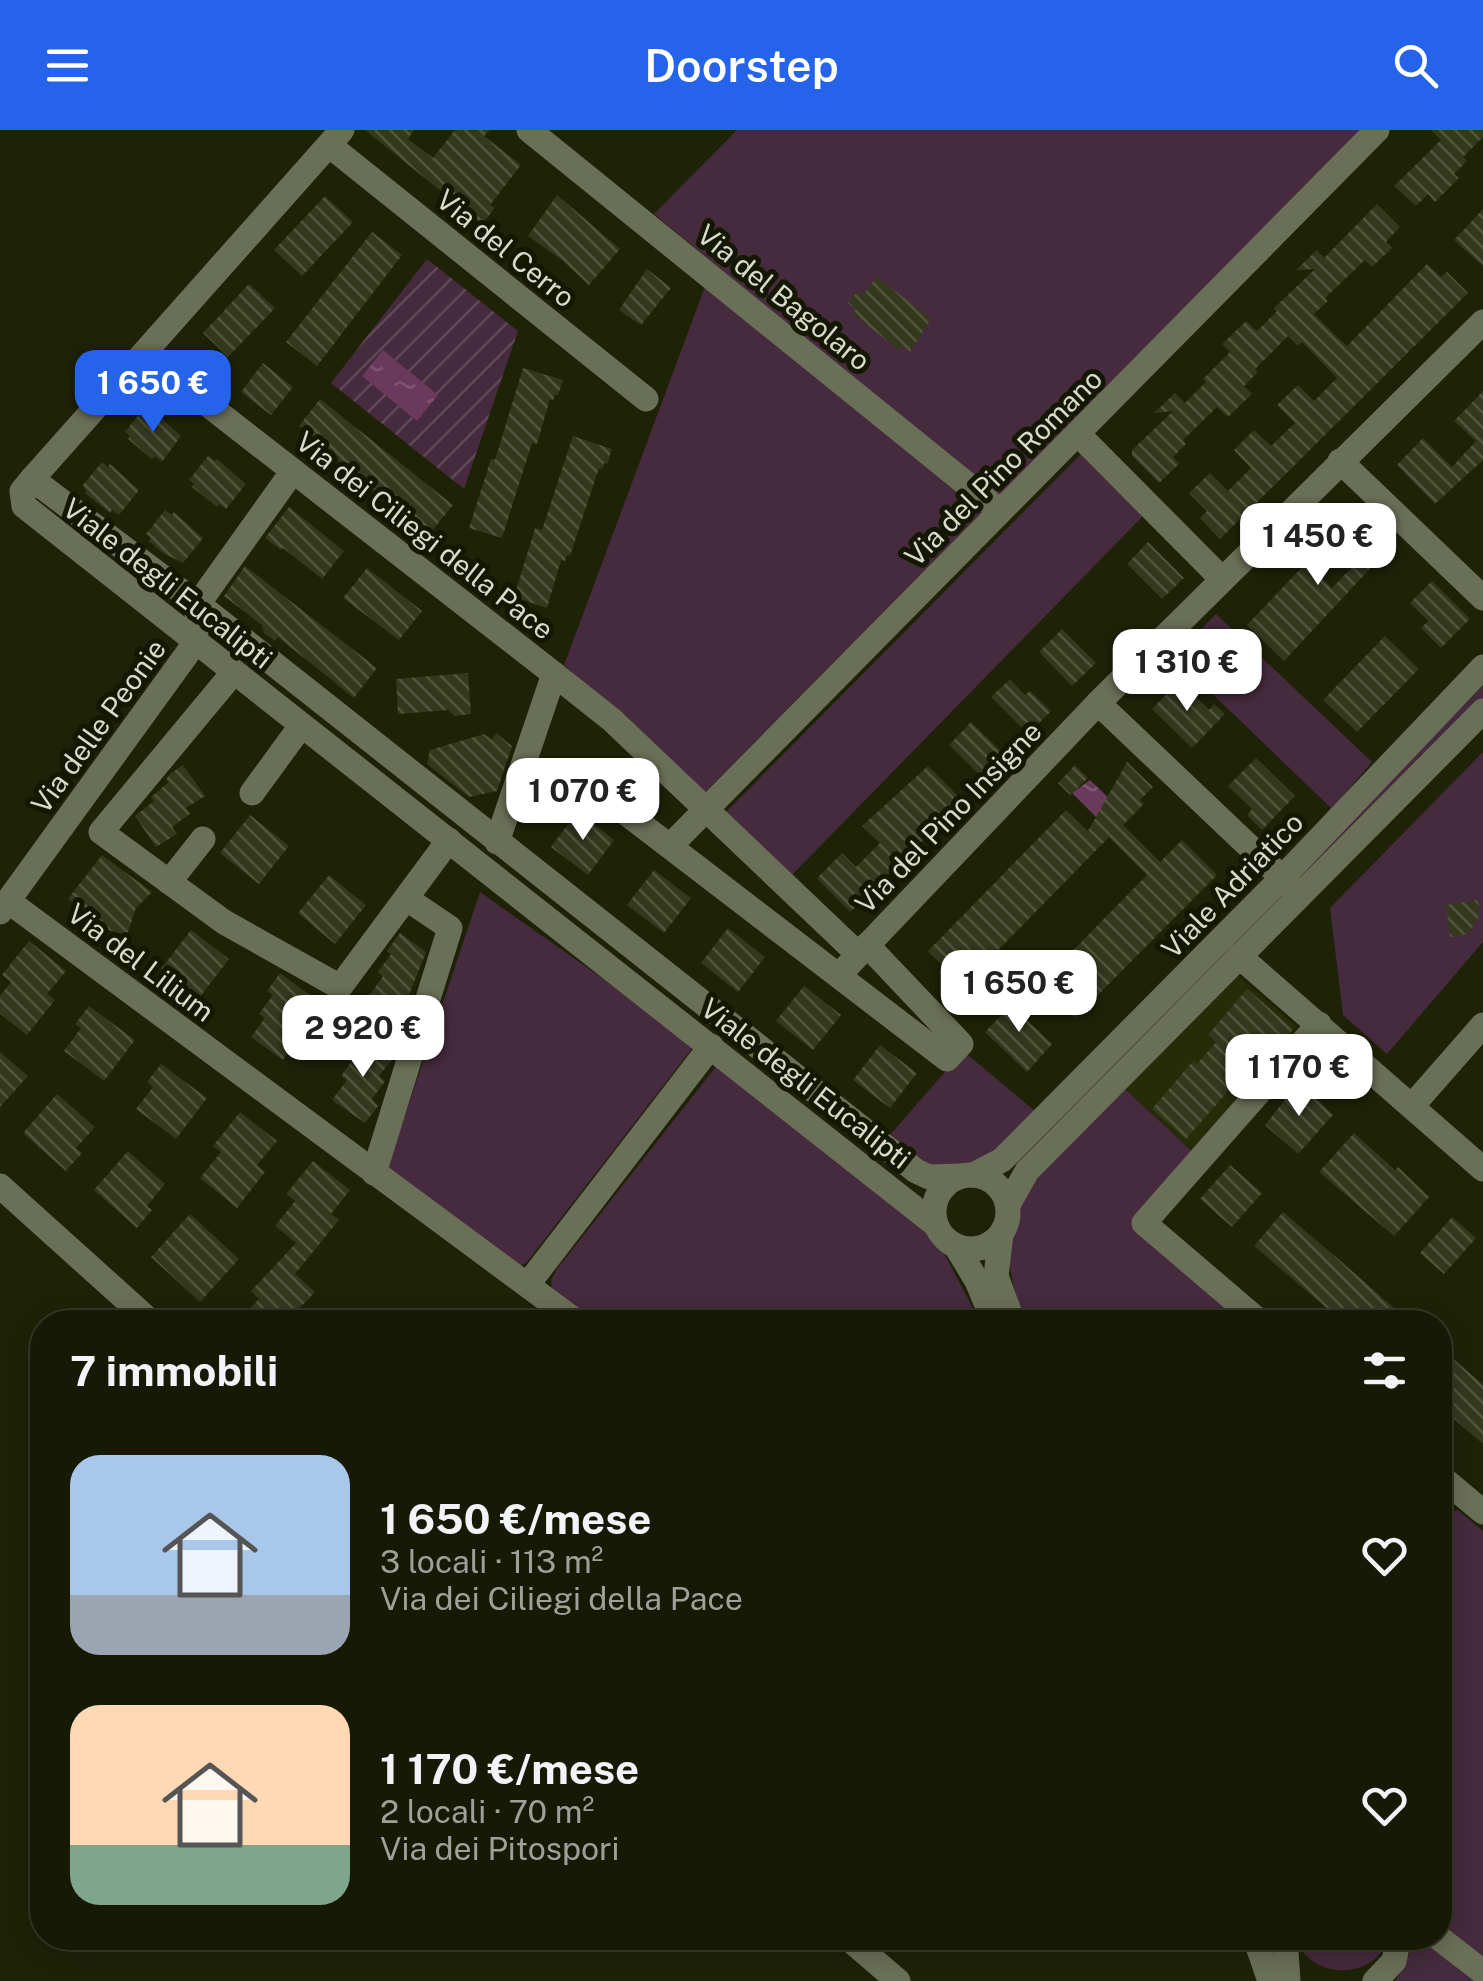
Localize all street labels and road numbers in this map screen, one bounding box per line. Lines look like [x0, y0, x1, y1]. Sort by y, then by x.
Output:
street label: Via del Cerro [430, 182, 582, 314]
street label: Via del Bagolaro [691, 217, 877, 377]
street label: Via del Pino Romano [898, 362, 1108, 572]
street label: Via dei Ciliegi della Pace [290, 424, 560, 646]
street label: Viale degli Eucalipti [57, 491, 279, 675]
street label: Via delle Peonie [24, 633, 172, 819]
street label: Via del Pino Insigne [848, 714, 1048, 920]
street label: Viale Adriatico [1154, 805, 1310, 965]
street label: Via del Lilium [61, 896, 221, 1028]
street label: Viale degli Eucalipti [695, 991, 917, 1175]

